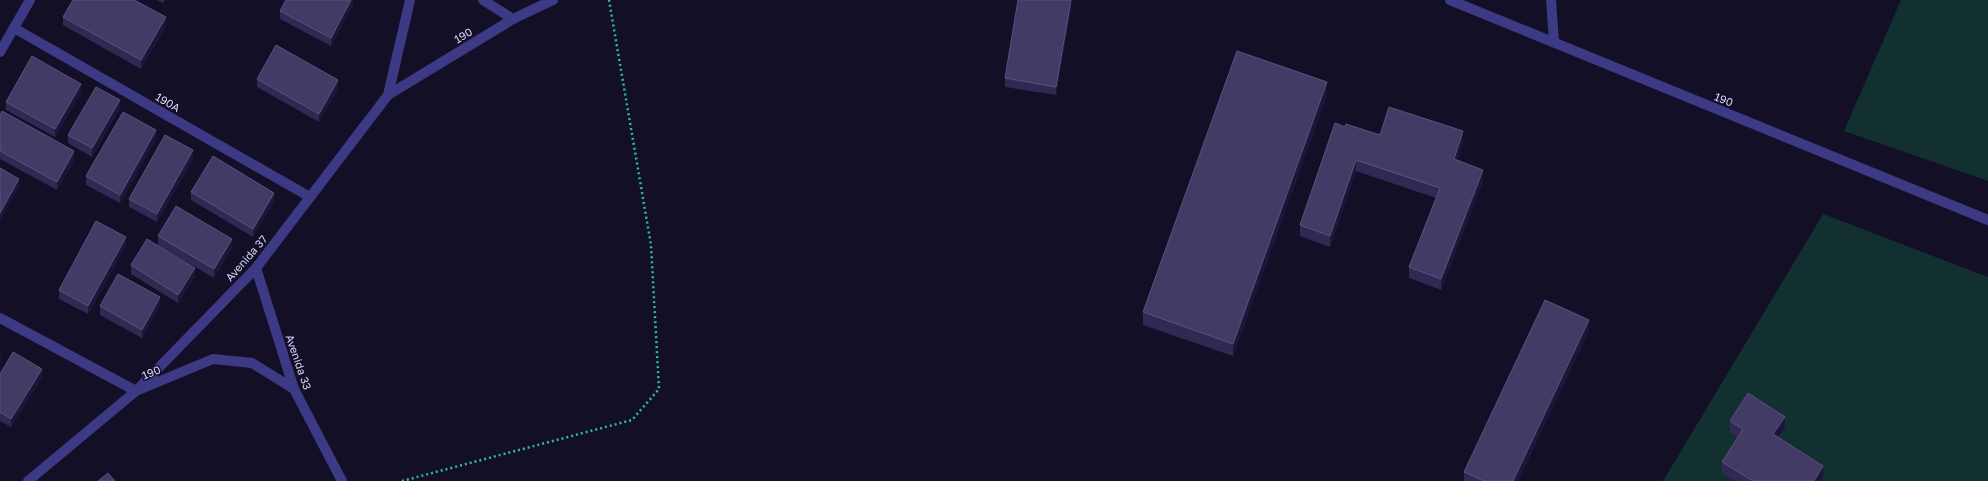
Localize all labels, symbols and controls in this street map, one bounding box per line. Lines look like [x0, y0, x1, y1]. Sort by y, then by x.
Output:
street label: 190 [452, 24, 475, 45]
street label: 190 [1713, 89, 1735, 109]
street label: 190A [153, 90, 183, 114]
street label: Avenida 37 [222, 232, 270, 284]
street label: Avenida 33 [284, 333, 314, 391]
street label: 190 [140, 362, 162, 382]

